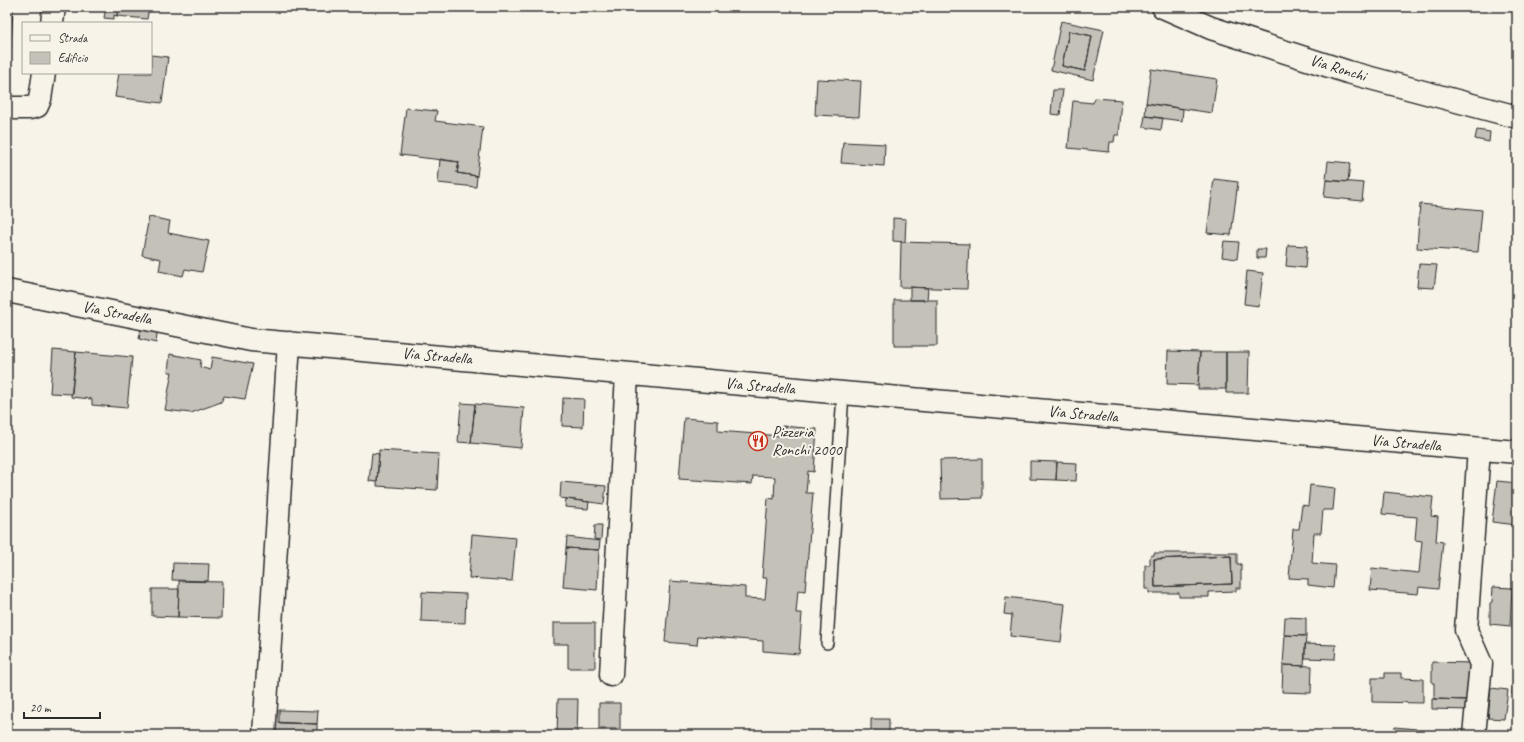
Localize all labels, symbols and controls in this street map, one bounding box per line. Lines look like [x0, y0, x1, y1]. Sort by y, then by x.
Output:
legend [22, 22, 152, 74]
text: Strada [58, 30, 88, 46]
text: Edificio [58, 50, 88, 66]
street label: Via Ronchi [1307, 50, 1370, 87]
street label: Via Stradella [81, 297, 155, 330]
street label: Via Stradella [401, 343, 474, 369]
street label: Via Stradella [724, 373, 797, 399]
street label: Via Stradella [1047, 401, 1120, 427]
place label: Pizzeria Ronchi 2000 [772, 422, 844, 460]
restaurant icon: Pizzeria Ronchi 2000 [747, 430, 769, 452]
street label: Via Stradella [1370, 430, 1443, 456]
scale bar [24, 694, 100, 720]
text: 20 m [30, 700, 52, 716]

